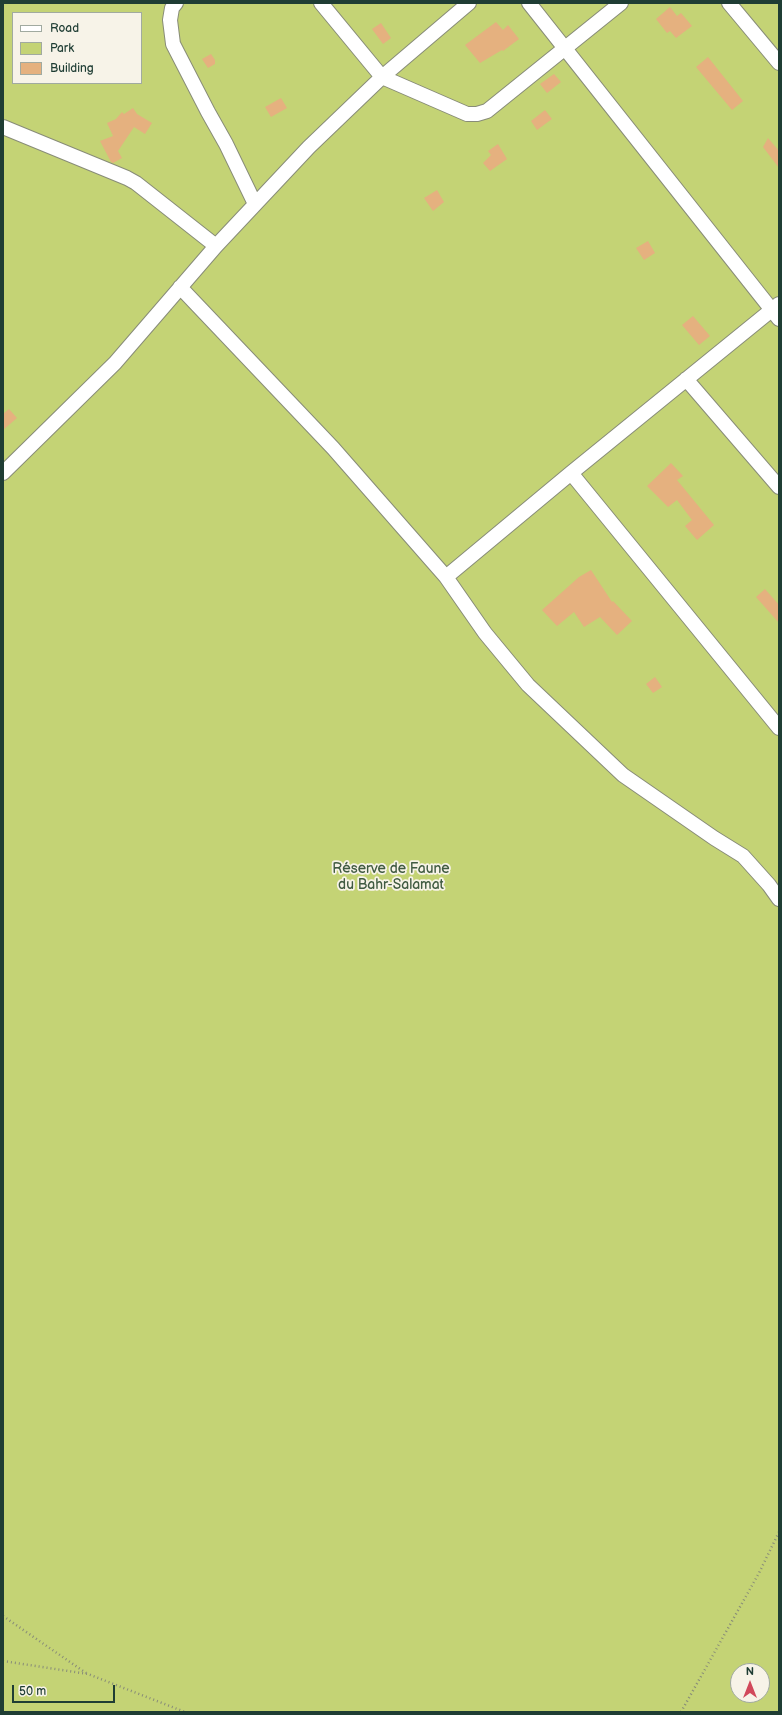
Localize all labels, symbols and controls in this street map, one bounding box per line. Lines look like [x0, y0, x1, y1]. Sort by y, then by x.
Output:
legend [12, 12, 142, 84]
text: Road [50, 21, 79, 36]
text: Park [50, 41, 74, 56]
text: Building [50, 61, 94, 76]
park label: Réserve de Faune du Bahr-Salamat [332, 861, 450, 894]
north arrow [730, 1663, 770, 1703]
text: N [746, 1665, 754, 1678]
scale bar [14, 1677, 117, 1703]
text: 50 m [19, 1684, 46, 1699]

